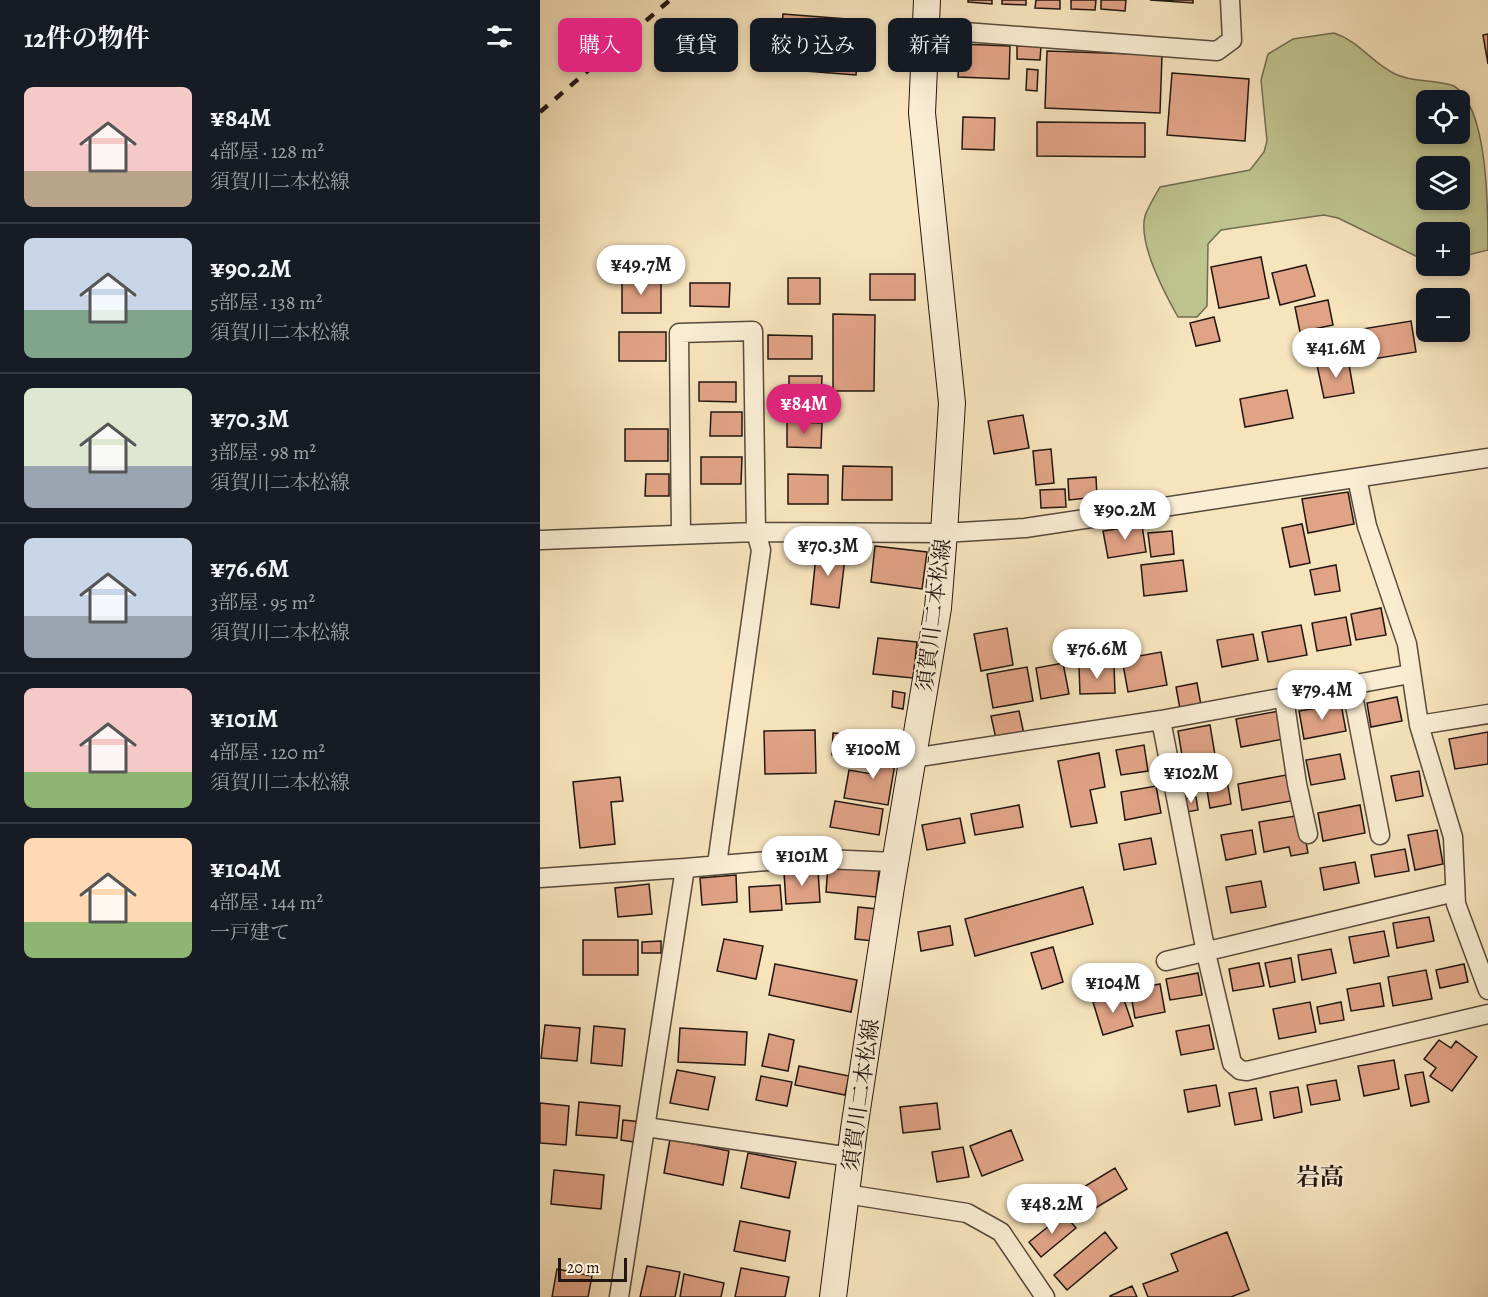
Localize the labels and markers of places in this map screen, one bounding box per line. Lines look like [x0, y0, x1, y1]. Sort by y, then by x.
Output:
pin: ¥49.7M [592, 245, 690, 296]
pin: ¥41.6M [1287, 328, 1385, 379]
pin: ¥84M [768, 384, 840, 435]
pin: ¥90.2M [1076, 490, 1174, 541]
pin: ¥70.3M [779, 526, 877, 577]
pin: ¥76.6M [1048, 629, 1146, 680]
pin: ¥79.4M [1273, 670, 1371, 721]
pin: ¥100M [831, 729, 915, 780]
pin: ¥102M [1149, 753, 1233, 804]
pin: ¥101M [760, 836, 844, 887]
pin: ¥104M [1071, 963, 1155, 1014]
pin: ¥48.2M [1003, 1184, 1101, 1235]

